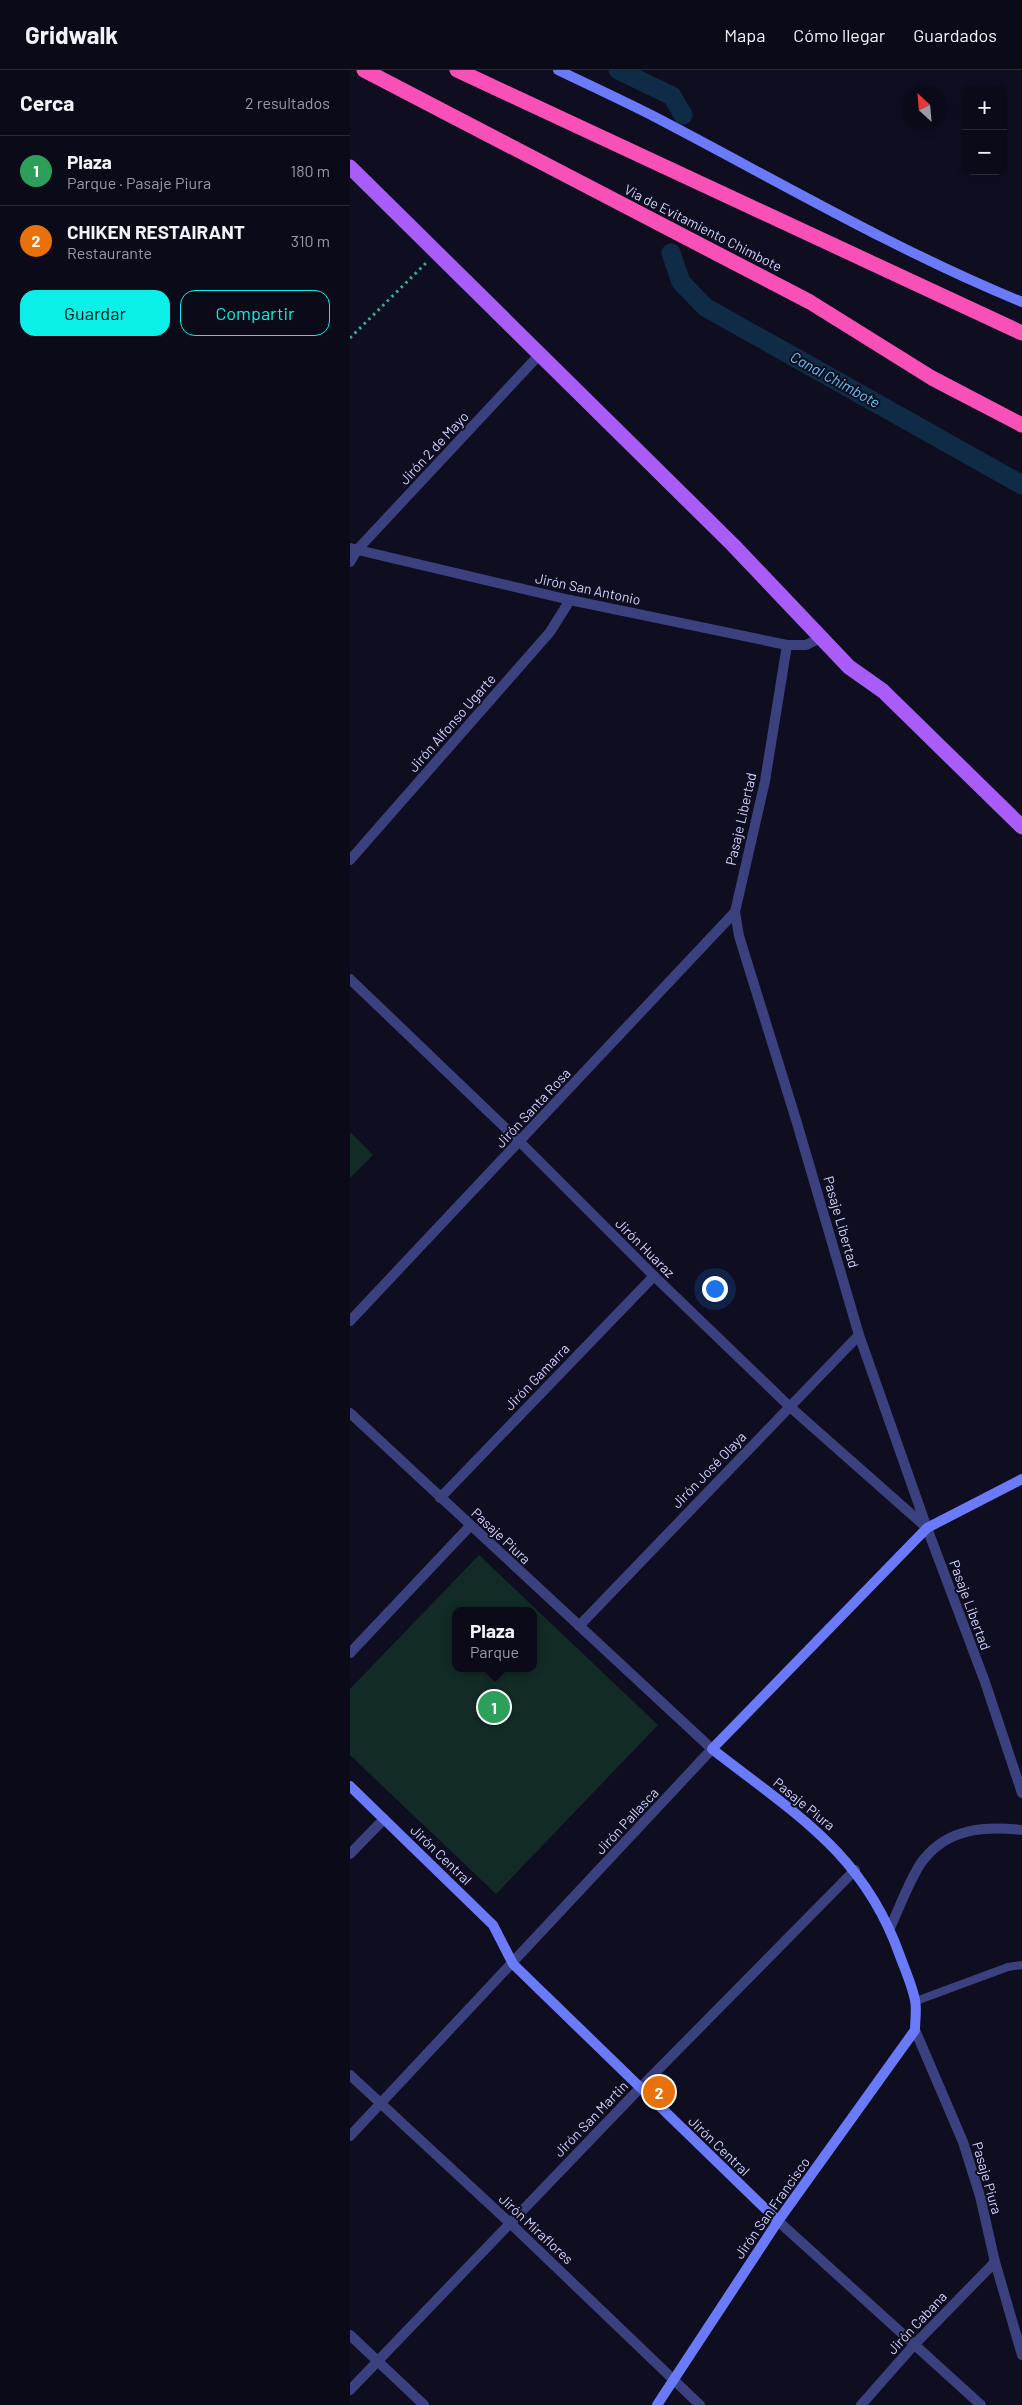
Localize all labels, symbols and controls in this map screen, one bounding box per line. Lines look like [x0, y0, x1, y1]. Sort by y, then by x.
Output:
text: Gridwalk [25, 20, 118, 49]
text: Mapa [724, 24, 765, 46]
text: Cómo llegar [793, 24, 885, 46]
text: Guardados [913, 24, 997, 46]
north arrow [902, 85, 947, 130]
map controls [962, 85, 1007, 175]
button: + [962, 85, 1007, 130]
text: Cerca [20, 90, 74, 115]
text: 2 resultados [245, 93, 330, 112]
button: − [962, 130, 1007, 175]
text: Plaza [67, 150, 112, 173]
text: 1 [33, 161, 39, 180]
text: 180 m [291, 161, 330, 180]
text: Parque · Pasaje Piura [67, 173, 211, 192]
street label: Via de Evitamiento Chimbote [622, 180, 785, 275]
text: CHIKEN RESTAIRANT [67, 220, 245, 243]
text: 2 [32, 231, 40, 250]
text: 310 m [291, 231, 330, 250]
text: Restaurante [67, 243, 152, 262]
button: Guardar [20, 290, 170, 336]
button: Compartir [180, 290, 330, 336]
water label: Canal Chimbote [788, 347, 884, 411]
street label: Jirón 2 de Mayo [395, 408, 472, 488]
street label: Jirón San Antonio [534, 569, 642, 608]
street label: Jirón Alfonso Ugarte [404, 670, 499, 775]
street label: Pasaje Libertad [722, 771, 759, 867]
street label: Jirón Santa Rosa [491, 1064, 574, 1151]
street label: Pasaje Libertad [820, 1174, 863, 1270]
street label: Jirón Huaraz [612, 1214, 679, 1281]
your location [702, 1276, 728, 1302]
street label: Jirón Gamarra [501, 1340, 573, 1414]
street label: Jirón José Olaya [668, 1428, 749, 1511]
street label: Pasaje Piura [468, 1504, 534, 1567]
street label: Pasaje Libertad [946, 1557, 995, 1652]
popup [452, 1607, 537, 1672]
text: Plaza [470, 1619, 515, 1642]
text: Parque [470, 1642, 519, 1661]
pin: 1 [478, 1688, 510, 1726]
street label: Pasaje Piura [770, 1774, 839, 1834]
street label: Jirón Pallasca [592, 1784, 662, 1857]
street label: Jirón Central [407, 1821, 476, 1888]
pin: 2 [643, 2073, 675, 2111]
street label: Jirón San Martin [550, 2077, 631, 2160]
street label: Jirón Central [685, 2112, 754, 2179]
street label: Pasaje Piura [969, 2140, 1006, 2216]
street label: Jirón San Francisco [730, 2154, 813, 2262]
street label: Jirón Miraflores [496, 2190, 577, 2268]
street label: Jirón Cabana [883, 2288, 950, 2358]

